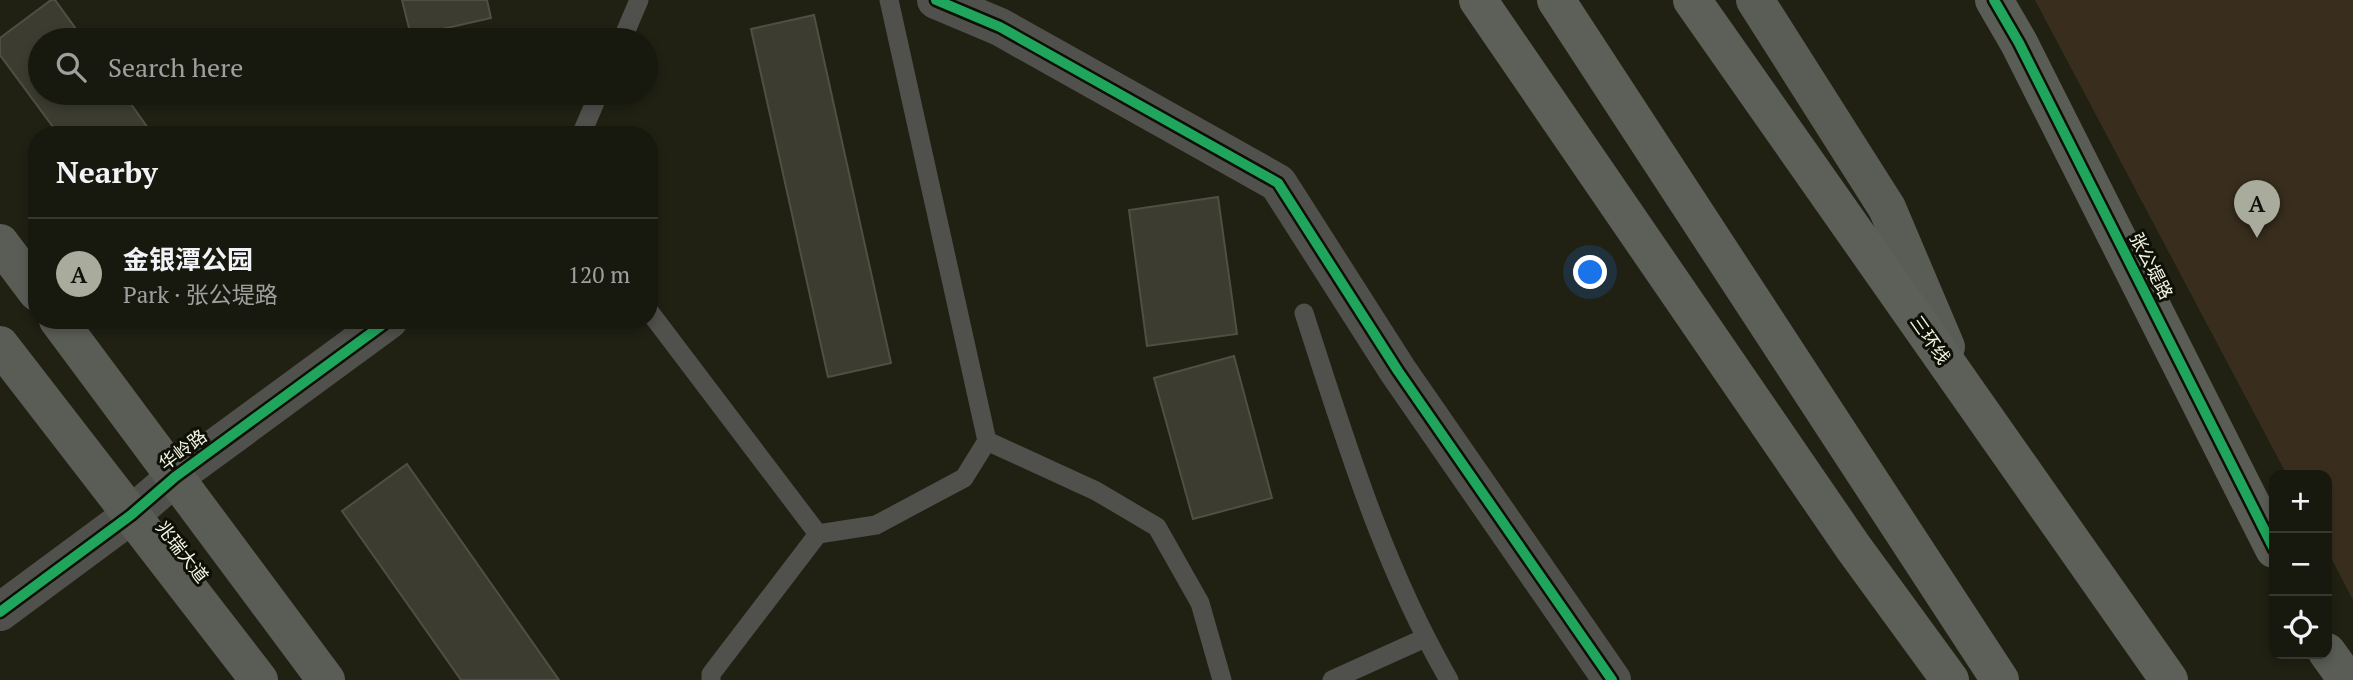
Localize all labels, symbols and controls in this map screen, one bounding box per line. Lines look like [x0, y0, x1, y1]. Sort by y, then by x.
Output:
search box [28, 28, 658, 105]
icon: search [52, 48, 90, 86]
text: Search here [108, 50, 243, 84]
text: Nearby [56, 152, 158, 192]
pin: A [2234, 180, 2280, 238]
street label: 张公堤路 [2125, 228, 2179, 303]
text: 金银潭公园 [123, 242, 253, 276]
your location [1573, 255, 1607, 289]
text: A [71, 259, 87, 290]
text: 120 m [568, 259, 630, 290]
text: Park · 张公堤路 [123, 279, 278, 310]
street label: 三环线 [1906, 310, 1956, 368]
street label: 华岭路 [154, 423, 211, 475]
map controls [2269, 470, 2332, 659]
button: + [2269, 470, 2332, 533]
street label: 兆瑞大道 [151, 516, 214, 587]
button: − [2269, 533, 2332, 596]
button: locate [2269, 596, 2332, 659]

